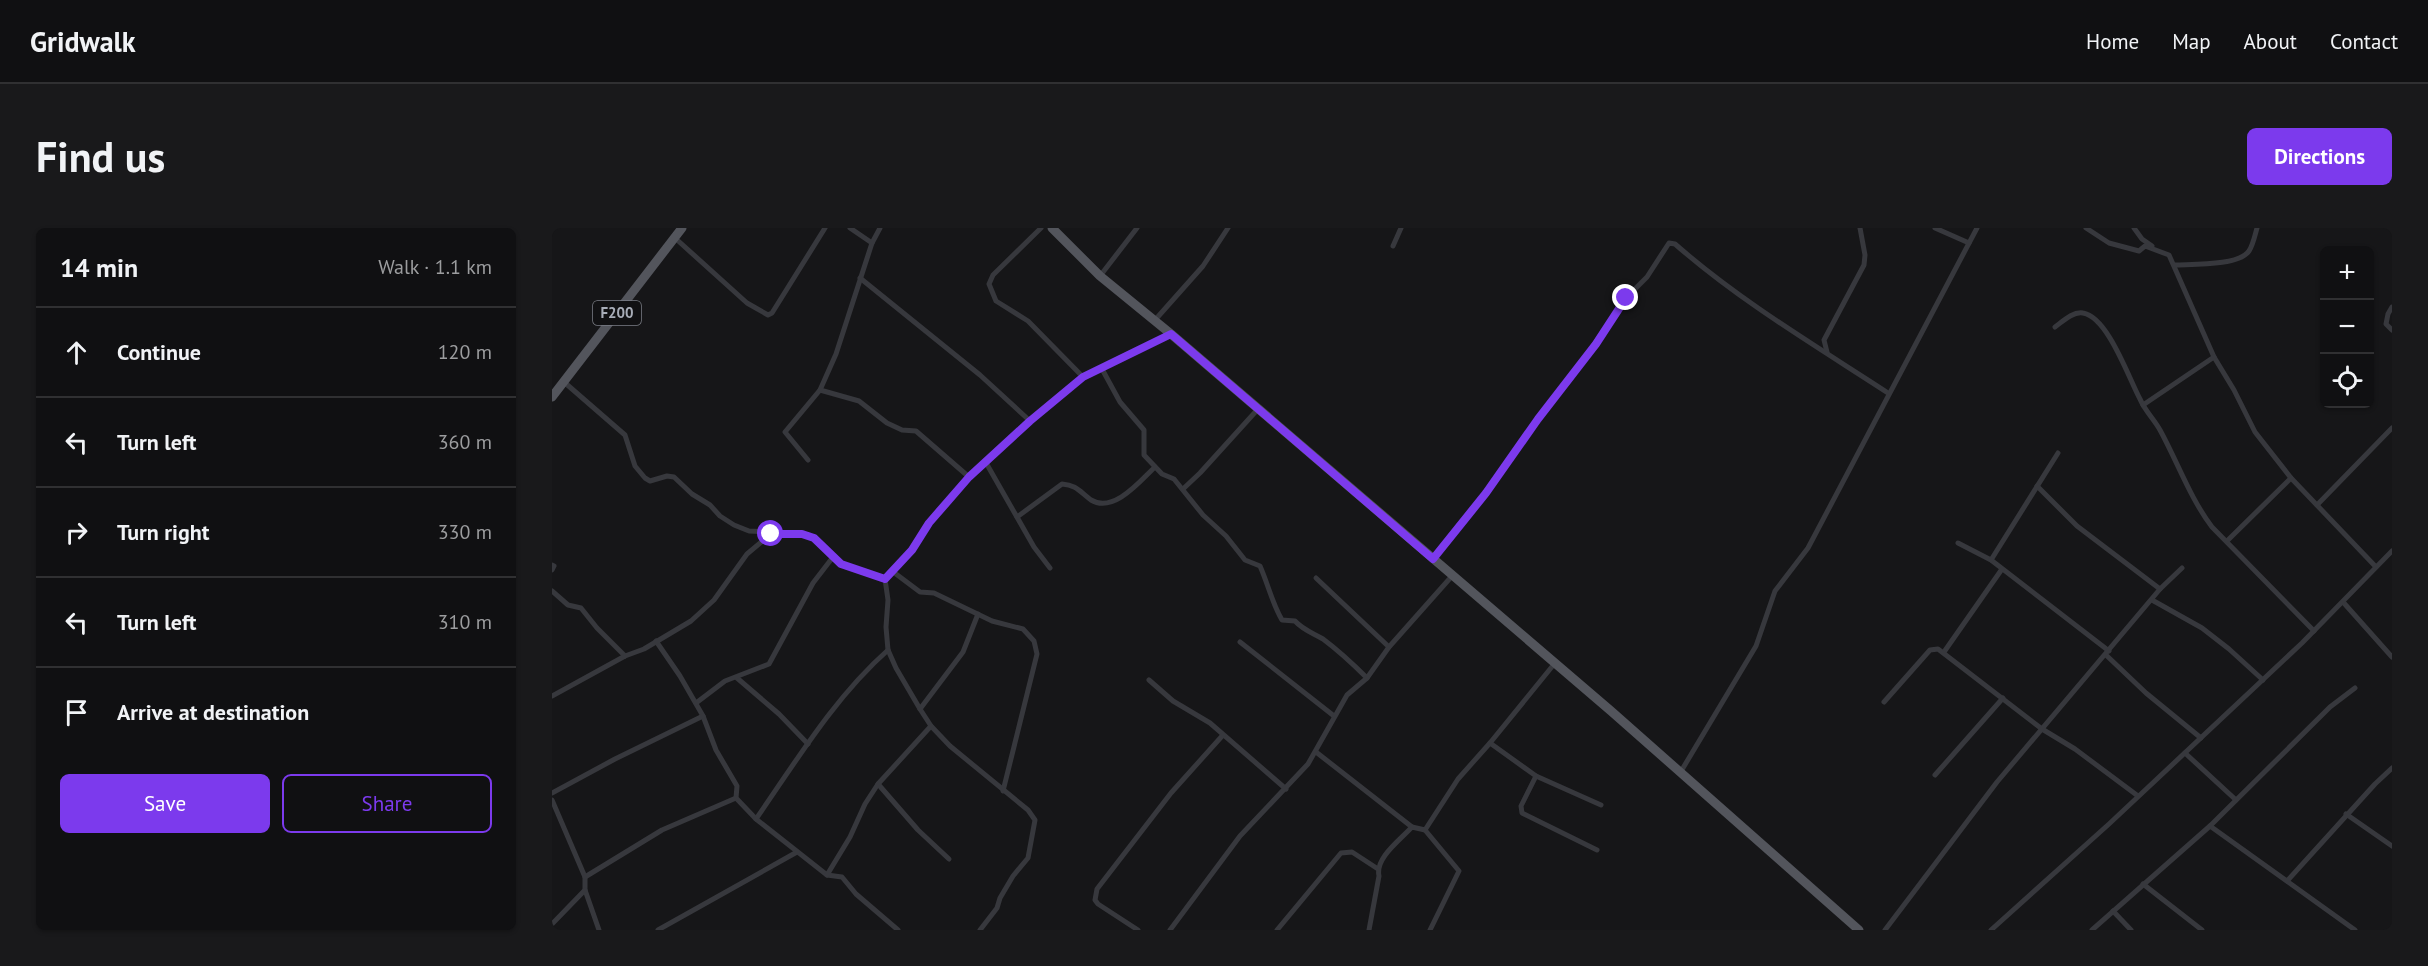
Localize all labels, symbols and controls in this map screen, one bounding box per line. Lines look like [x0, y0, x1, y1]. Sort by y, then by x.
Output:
text: Gridwalk [30, 23, 136, 60]
text: Home [2086, 28, 2139, 55]
text: Map [2172, 28, 2211, 55]
text: About [2244, 28, 2297, 55]
text: Contact [2330, 28, 2398, 55]
button: Directions [2247, 128, 2392, 185]
text: Find us [36, 129, 165, 184]
map controls [2320, 246, 2374, 408]
button: + [2320, 246, 2374, 300]
text: 14 min [60, 251, 138, 284]
text: Walk · 1.1 km [378, 254, 492, 280]
route end [1612, 284, 1638, 310]
button: − [2320, 300, 2374, 354]
road number: F200 [593, 301, 641, 325]
icon: ahead [60, 336, 93, 369]
text: Continue [117, 338, 201, 366]
text: 120 m [438, 339, 492, 365]
button: locate [2320, 354, 2374, 408]
icon: left [60, 426, 93, 459]
text: Turn left [117, 428, 197, 456]
text: 360 m [438, 429, 492, 455]
icon: right [60, 516, 93, 549]
text: Turn right [117, 518, 209, 546]
text: 330 m [438, 519, 492, 545]
route start [757, 520, 783, 546]
icon: left [60, 606, 93, 639]
text: Turn left [117, 608, 197, 636]
text: 310 m [438, 609, 492, 635]
icon: arrive [60, 696, 93, 729]
text: Arrive at destination [117, 698, 309, 726]
button: Save [60, 774, 270, 833]
button: Share [282, 774, 492, 833]

